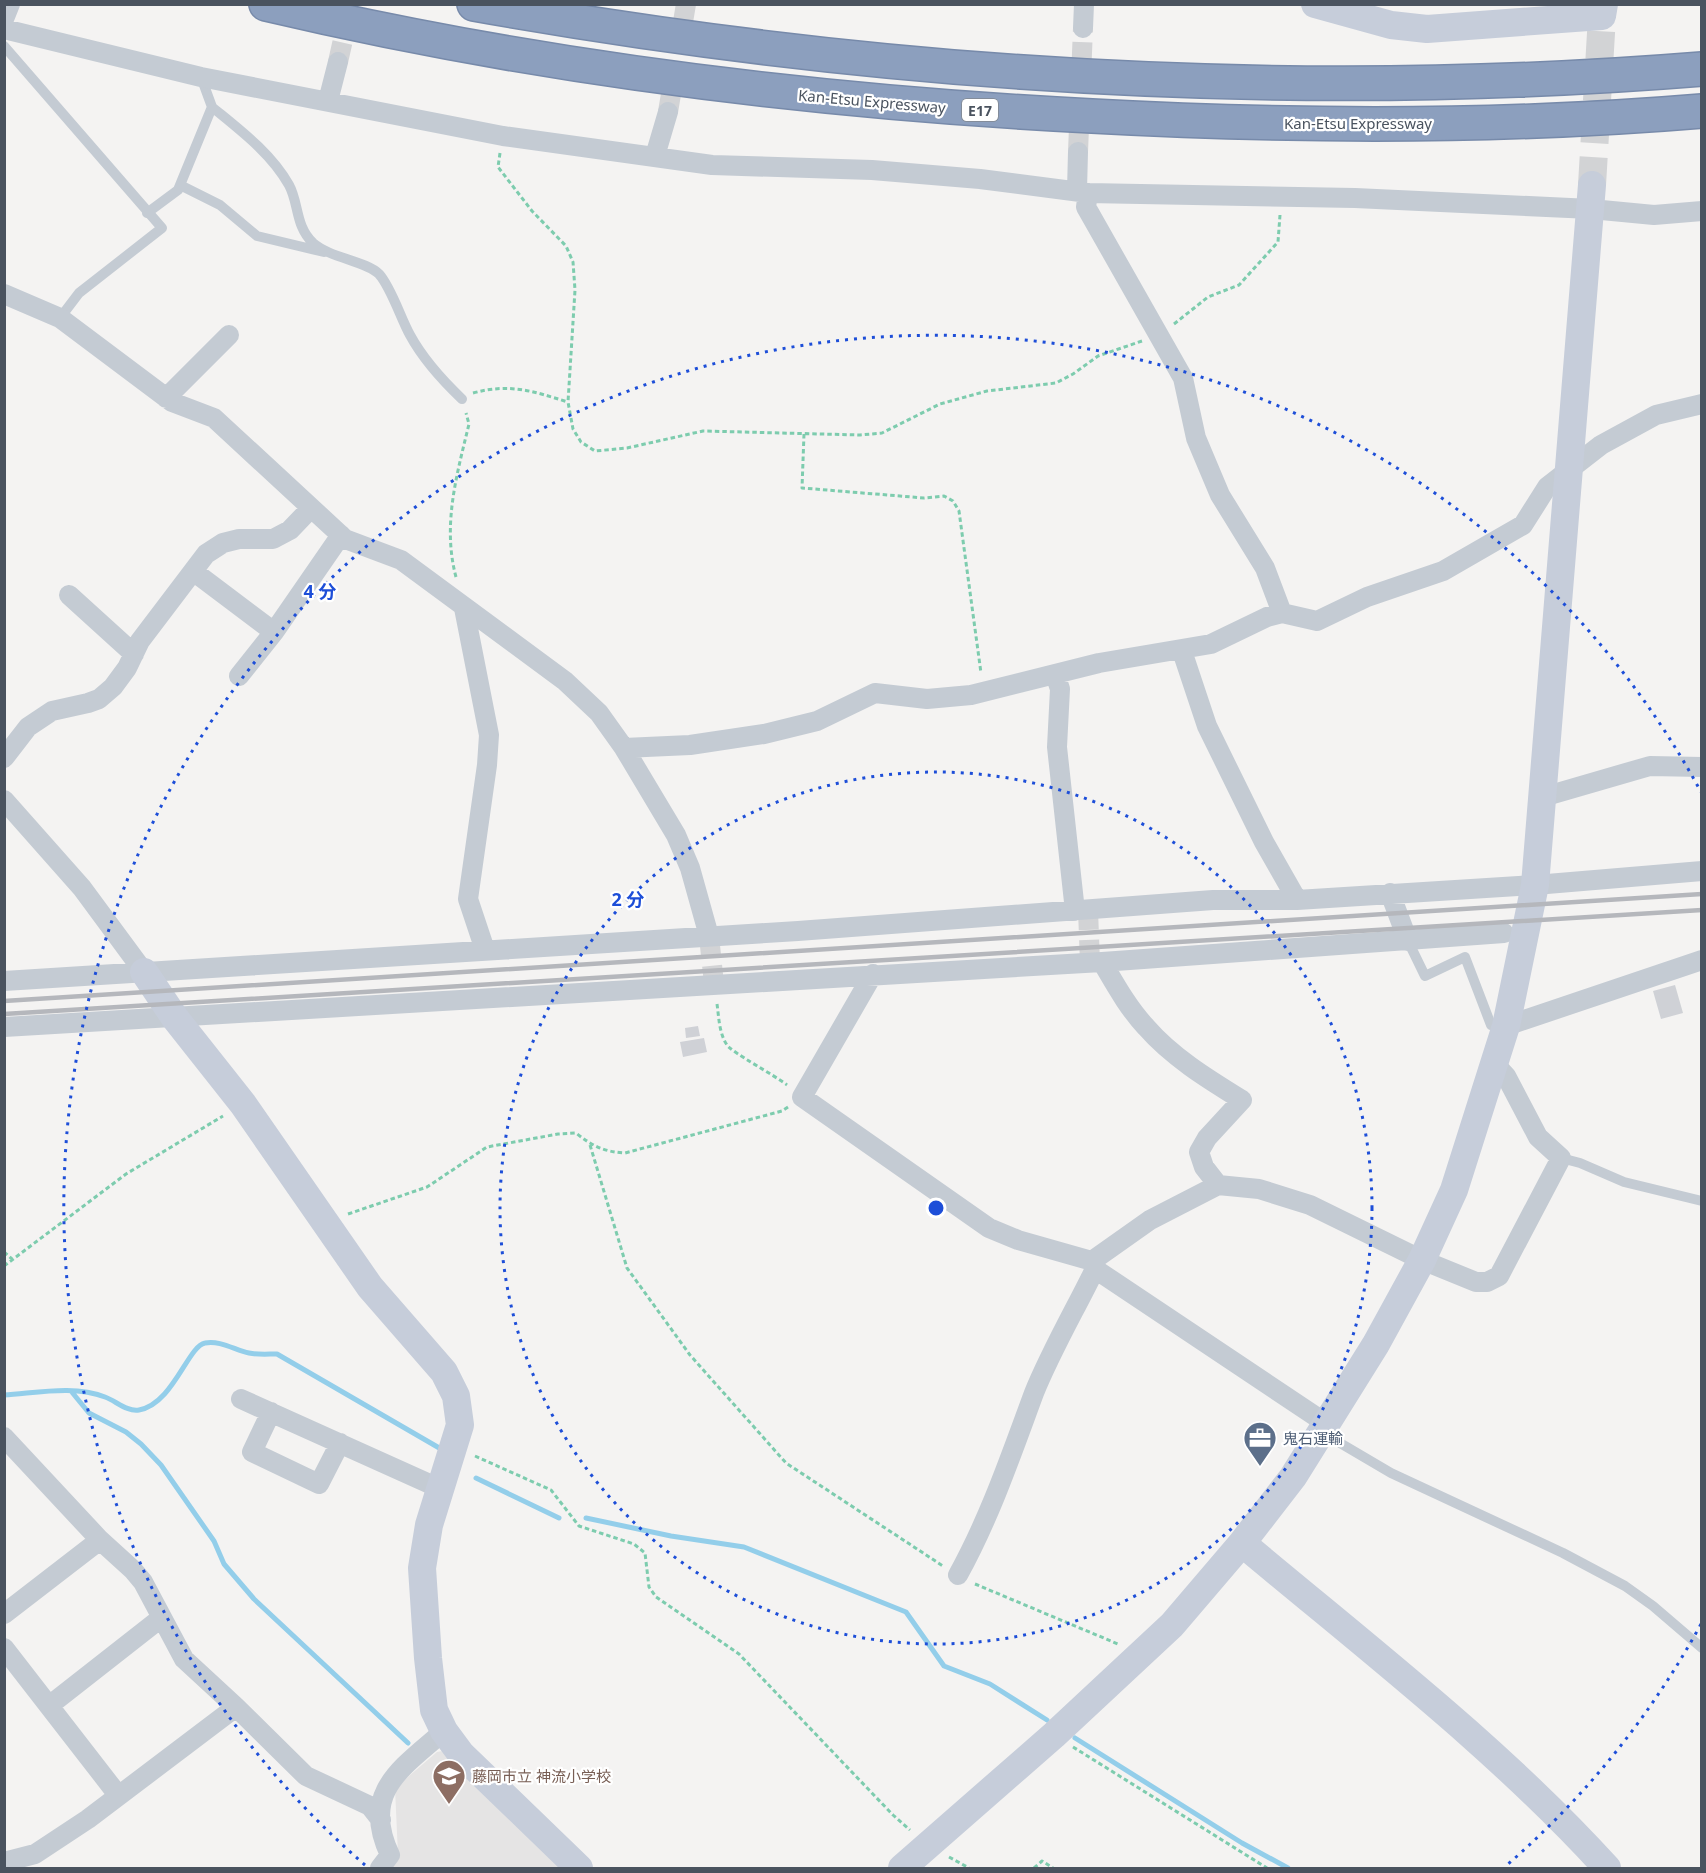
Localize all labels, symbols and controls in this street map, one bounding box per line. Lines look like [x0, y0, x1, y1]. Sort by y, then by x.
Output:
street label: Kan-Etsu Expressway [797, 85, 947, 117]
road number: E17 [962, 99, 998, 121]
street label: Kan-Etsu Expressway [1284, 113, 1432, 133]
text: 4 分 [304, 579, 336, 603]
text: 2 分 [612, 887, 644, 911]
centre of rings [926, 1198, 946, 1218]
office icon: 鬼石運輸 [1242, 1420, 1278, 1467]
place label: 鬼石運輸 [1283, 1428, 1343, 1448]
school or university icon: 藤岡市立 神流小学校 [431, 1758, 467, 1805]
place label: 藤岡市立 神流小学校 [472, 1766, 611, 1786]

